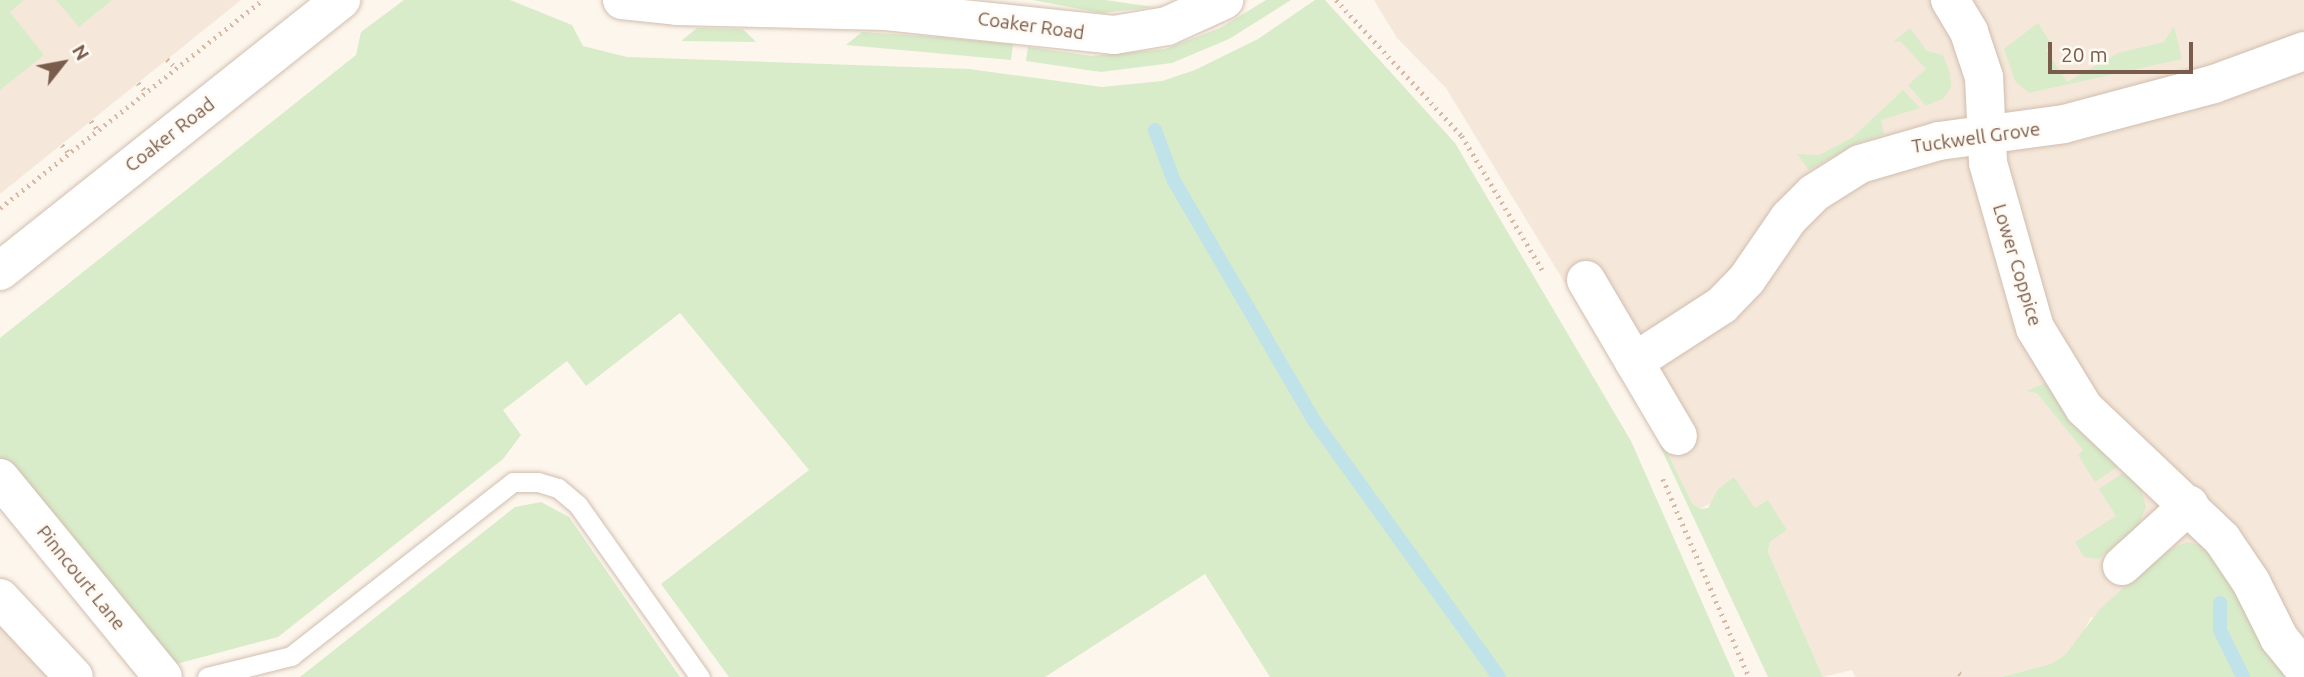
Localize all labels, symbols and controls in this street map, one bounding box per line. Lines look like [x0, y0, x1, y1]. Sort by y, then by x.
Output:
street label: Coaker Road [976, 7, 1086, 45]
north arrow [28, 28, 98, 98]
scale bar [2052, 28, 2197, 72]
text: N [68, 40, 94, 64]
text: 20 m [2061, 42, 2108, 66]
street label: Coaker Road [121, 93, 219, 177]
street label: Tuckwell Grove [1910, 118, 2042, 158]
street label: Lower Coppice [1988, 201, 2046, 329]
street label: Pinncourt Lane [32, 521, 130, 635]

